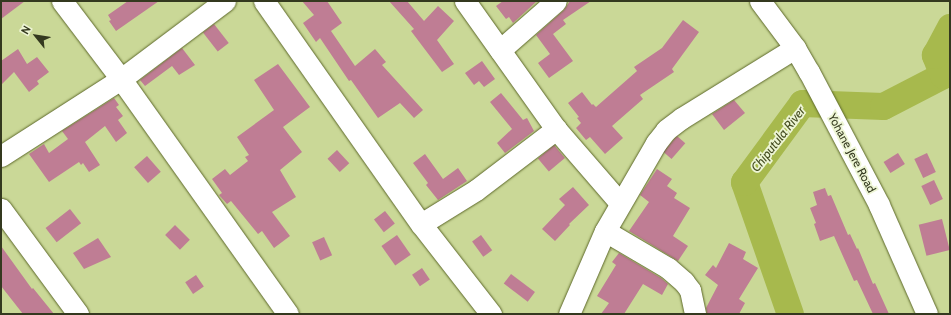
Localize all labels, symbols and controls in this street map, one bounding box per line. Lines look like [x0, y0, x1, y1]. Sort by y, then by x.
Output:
north arrow [16, 16, 56, 56]
text: N [18, 23, 34, 37]
water label: Chiputula River [748, 103, 808, 175]
street label: Yohane Jere Road [825, 111, 879, 195]

